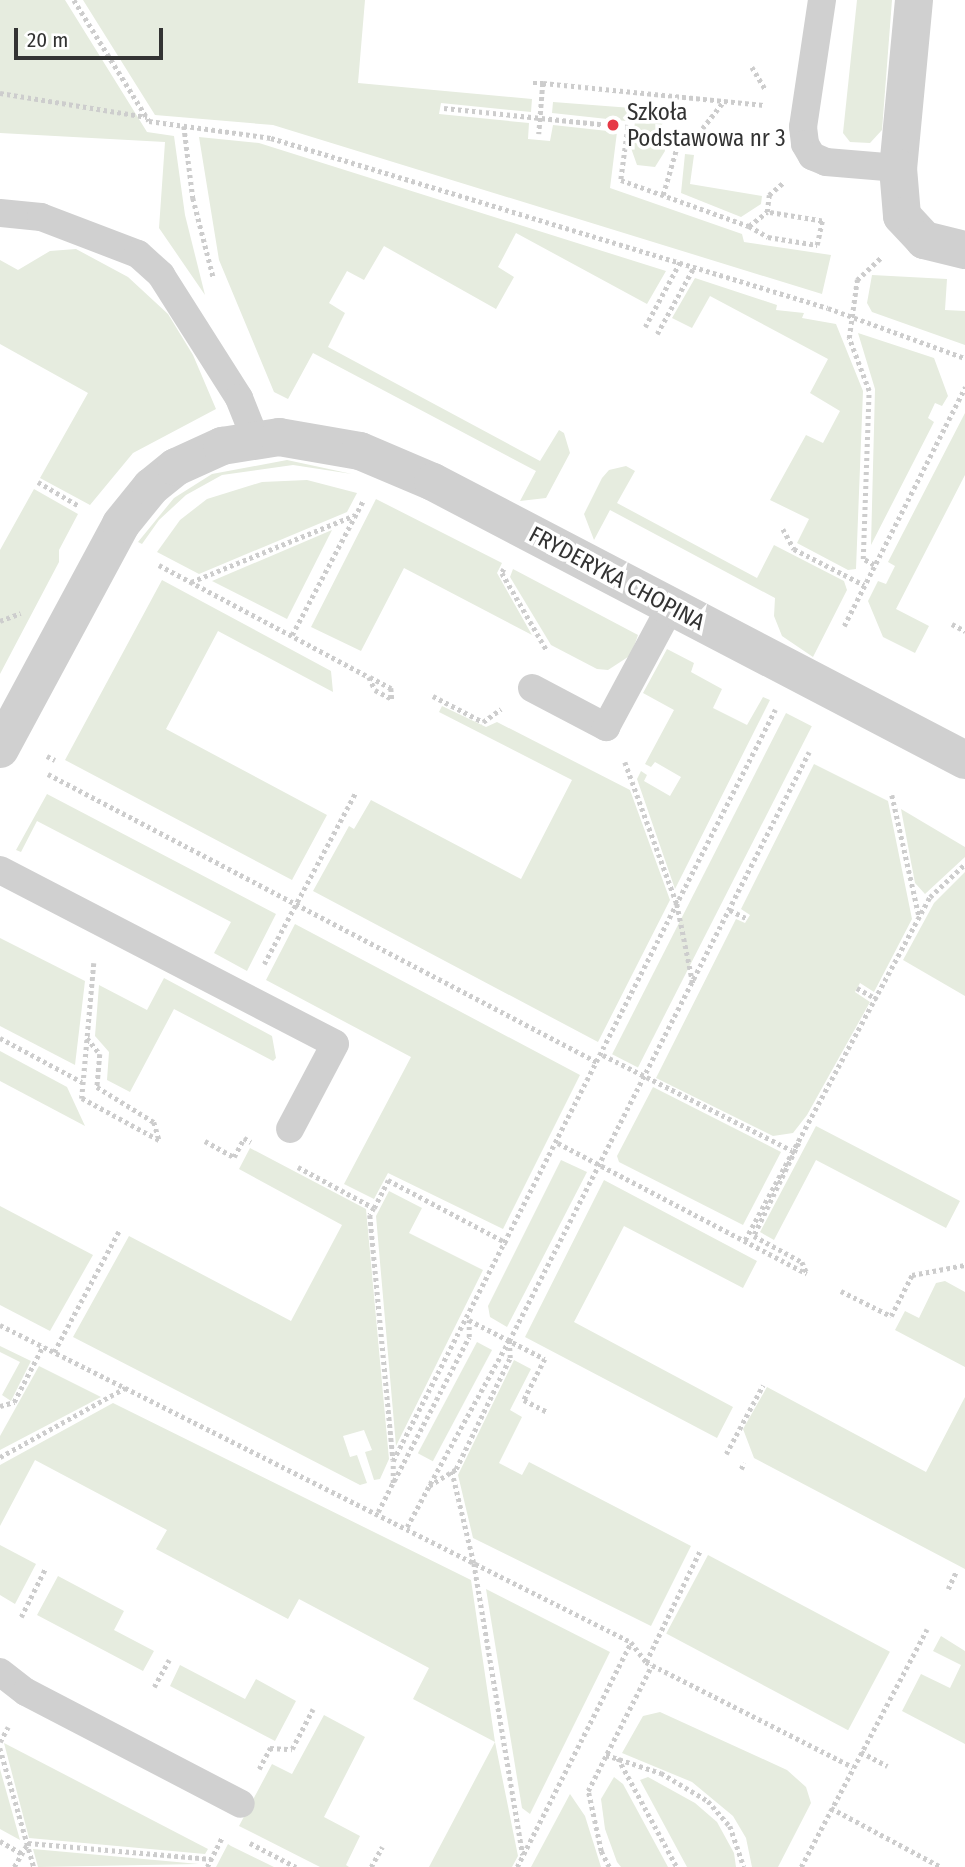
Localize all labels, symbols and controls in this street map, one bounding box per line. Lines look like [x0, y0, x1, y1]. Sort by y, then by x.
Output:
scale bar [18, 14, 166, 58]
text: 20 m [27, 27, 68, 53]
place label: Szkoła Podstawowa nr 3 [627, 98, 786, 152]
marker: Szkoła Podstawowa nr 3 [605, 117, 621, 133]
street label: FRYDERYKA CHOPINA [524, 520, 710, 636]

